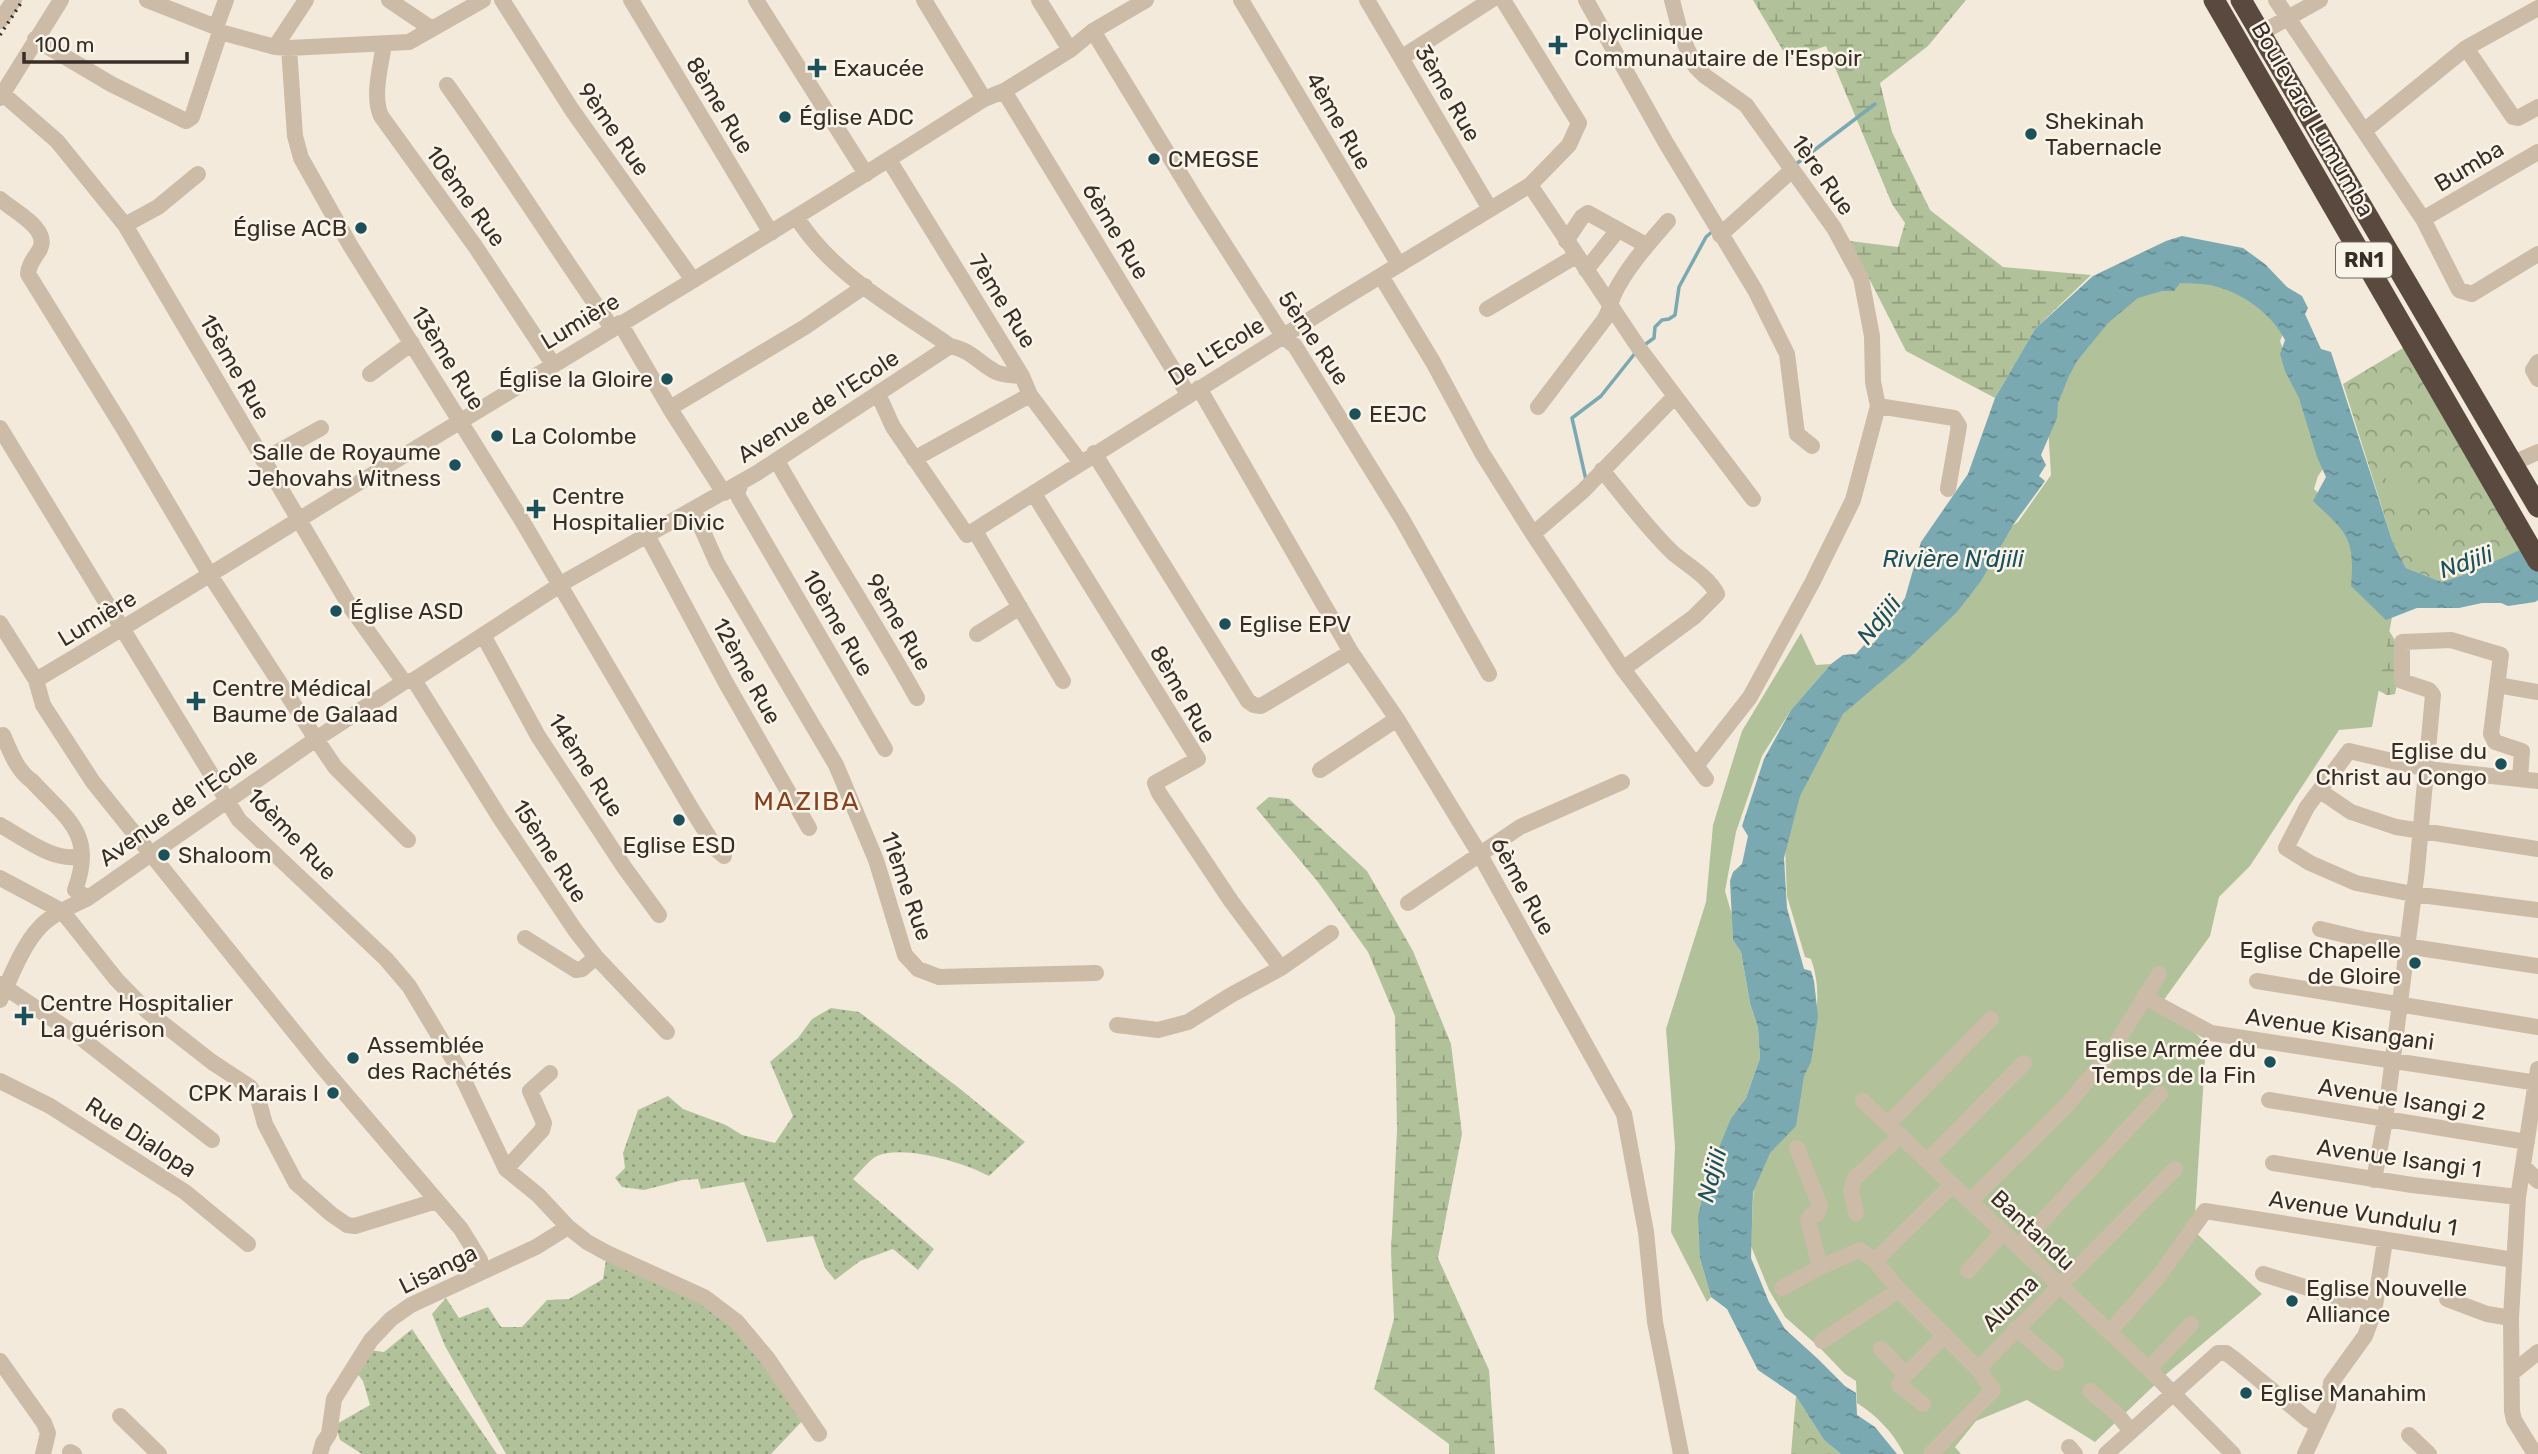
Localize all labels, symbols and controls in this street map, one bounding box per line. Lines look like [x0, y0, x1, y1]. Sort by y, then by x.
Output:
street label: Boulevard Lumumba [2246, 16, 2380, 222]
place label: Polyclinique Communautaire de l'Espoir [1574, 18, 1862, 72]
scale bar [24, 21, 187, 65]
text: 100 m [35, 32, 94, 57]
marker: Polyclinique Communautaire de l'Espoir [1548, 35, 1568, 55]
street label: 3ème Rue [1409, 39, 1487, 147]
street label: 8ème Rue [680, 51, 760, 159]
place label: Exaucée [833, 54, 924, 82]
marker: Exaucée [807, 58, 827, 78]
street label: 4ème Rue [1300, 67, 1378, 175]
street label: 9ème Rue [572, 77, 656, 181]
place label: Église ADC [799, 103, 914, 131]
place label: Shekinah Tabernacle [2045, 107, 2162, 161]
marker: Église ADC [777, 109, 793, 125]
marker: Shekinah Tabernacle [2023, 126, 2039, 142]
street label: 1ère Rue [1785, 129, 1861, 221]
street label: Bumba [2429, 134, 2509, 198]
street label: 10ème Rue [420, 140, 512, 252]
place label: CMEGSE [1168, 145, 1259, 173]
marker: CMEGSE [1146, 151, 1162, 167]
street label: 6ème Rue [1076, 178, 1156, 284]
place label: Église ACB [233, 214, 347, 242]
marker: Église ACB [353, 220, 369, 236]
road number: RN1 [2336, 243, 2392, 278]
street label: 7ème Rue [963, 249, 1043, 353]
street label: 5ème Rue [1272, 286, 1356, 390]
street label: Lumière [536, 287, 624, 355]
street label: 13ème Rue [405, 301, 491, 415]
street label: 15ème Rue [194, 309, 276, 425]
street label: De L'Ecole [1163, 310, 1269, 392]
street label: Avenue de l'Ecole [732, 343, 904, 469]
place label: Église la Gloire [499, 365, 653, 393]
marker: Église la Gloire [659, 371, 675, 387]
place label: EEJC [1369, 400, 1427, 428]
marker: EEJC [1347, 406, 1363, 422]
place label: La Colombe [511, 422, 637, 450]
marker: La Colombe [489, 428, 505, 444]
place label: Salle de Royaume Jehovahs Witness [248, 438, 441, 492]
marker: Salle de Royaume Jehovahs Witness [447, 457, 463, 473]
place label: Centre Hospitalier Divic [552, 482, 725, 536]
marker: Centre Hospitalier Divic [526, 499, 546, 519]
water label: Ndjili [2436, 539, 2497, 584]
water label: Rivière N'djili [1882, 545, 2025, 573]
street label: 10ème Rue [796, 565, 880, 681]
street label: 9ème Rue [860, 569, 938, 675]
street label: Lumière [53, 584, 141, 652]
water label: Ndjili [1851, 589, 1908, 650]
place label: Église ASD [350, 597, 464, 625]
marker: Église ASD [328, 603, 344, 619]
place label: Eglise EPV [1239, 610, 1351, 638]
street label: 12ème Rue [706, 613, 788, 729]
marker: Eglise EPV [1217, 616, 1233, 632]
street label: 8ème Rue [1144, 640, 1222, 748]
place label: Centre Médical Baume de Galaad [212, 674, 398, 728]
marker: Centre Médical Baume de Galaad [186, 691, 206, 711]
street label: 14ème Rue [542, 708, 630, 822]
place label: Eglise du Christ au Congo [2315, 737, 2487, 791]
street label: Avenue de l'Ecole [93, 742, 263, 872]
marker: Eglise du Christ au Congo [2493, 756, 2509, 772]
street label: 16ème Rue [241, 782, 343, 886]
district label: MAZIBA [753, 786, 861, 817]
street label: 15ème Rue [506, 794, 594, 908]
marker: Eglise ESD [671, 812, 687, 828]
street label: 11ème Rue [875, 828, 939, 944]
place label: Eglise ESD [622, 831, 736, 859]
street label: 6ème Rue [1485, 832, 1561, 940]
place label: Shaloom [178, 841, 271, 869]
marker: Shaloom [156, 847, 172, 863]
place label: Eglise Chapelle de Gloire [2239, 936, 2401, 990]
marker: Eglise Chapelle de Gloire [2407, 955, 2423, 971]
place label: Centre Hospitalier La guérison [40, 989, 233, 1043]
street label: Avenue Kisangani [2244, 1002, 2436, 1056]
marker: Centre Hospitalier La guérison [14, 1006, 34, 1026]
place label: Assemblée des Rachétés [367, 1031, 512, 1085]
place label: Eglise Armée du Temps de la Fin [2084, 1035, 2256, 1089]
marker: Assemblée des Rachétés [345, 1050, 361, 1066]
marker: Eglise Armée du Temps de la Fin [2262, 1054, 2278, 1070]
street label: Avenue Isangi 2 [2316, 1072, 2488, 1126]
place label: CPK Marais I [188, 1079, 319, 1107]
marker: CPK Marais I [325, 1085, 341, 1101]
street label: Rue Dialopa [80, 1091, 202, 1183]
street label: Avenue Isangi 1 [2315, 1133, 2483, 1183]
water label: Ndjili [1691, 1144, 1733, 1205]
street label: Bantandu [1985, 1184, 2081, 1276]
street label: Avenue Vundulu 1 [2267, 1184, 2459, 1242]
street label: Lisanga [394, 1238, 482, 1300]
street label: Aluma [1976, 1269, 2044, 1337]
place label: Eglise Nouvelle Alliance [2306, 1274, 2467, 1328]
marker: Eglise Nouvelle Alliance [2284, 1293, 2300, 1309]
place label: Eglise Manahim [2260, 1379, 2427, 1407]
marker: Eglise Manahim [2238, 1385, 2254, 1401]

